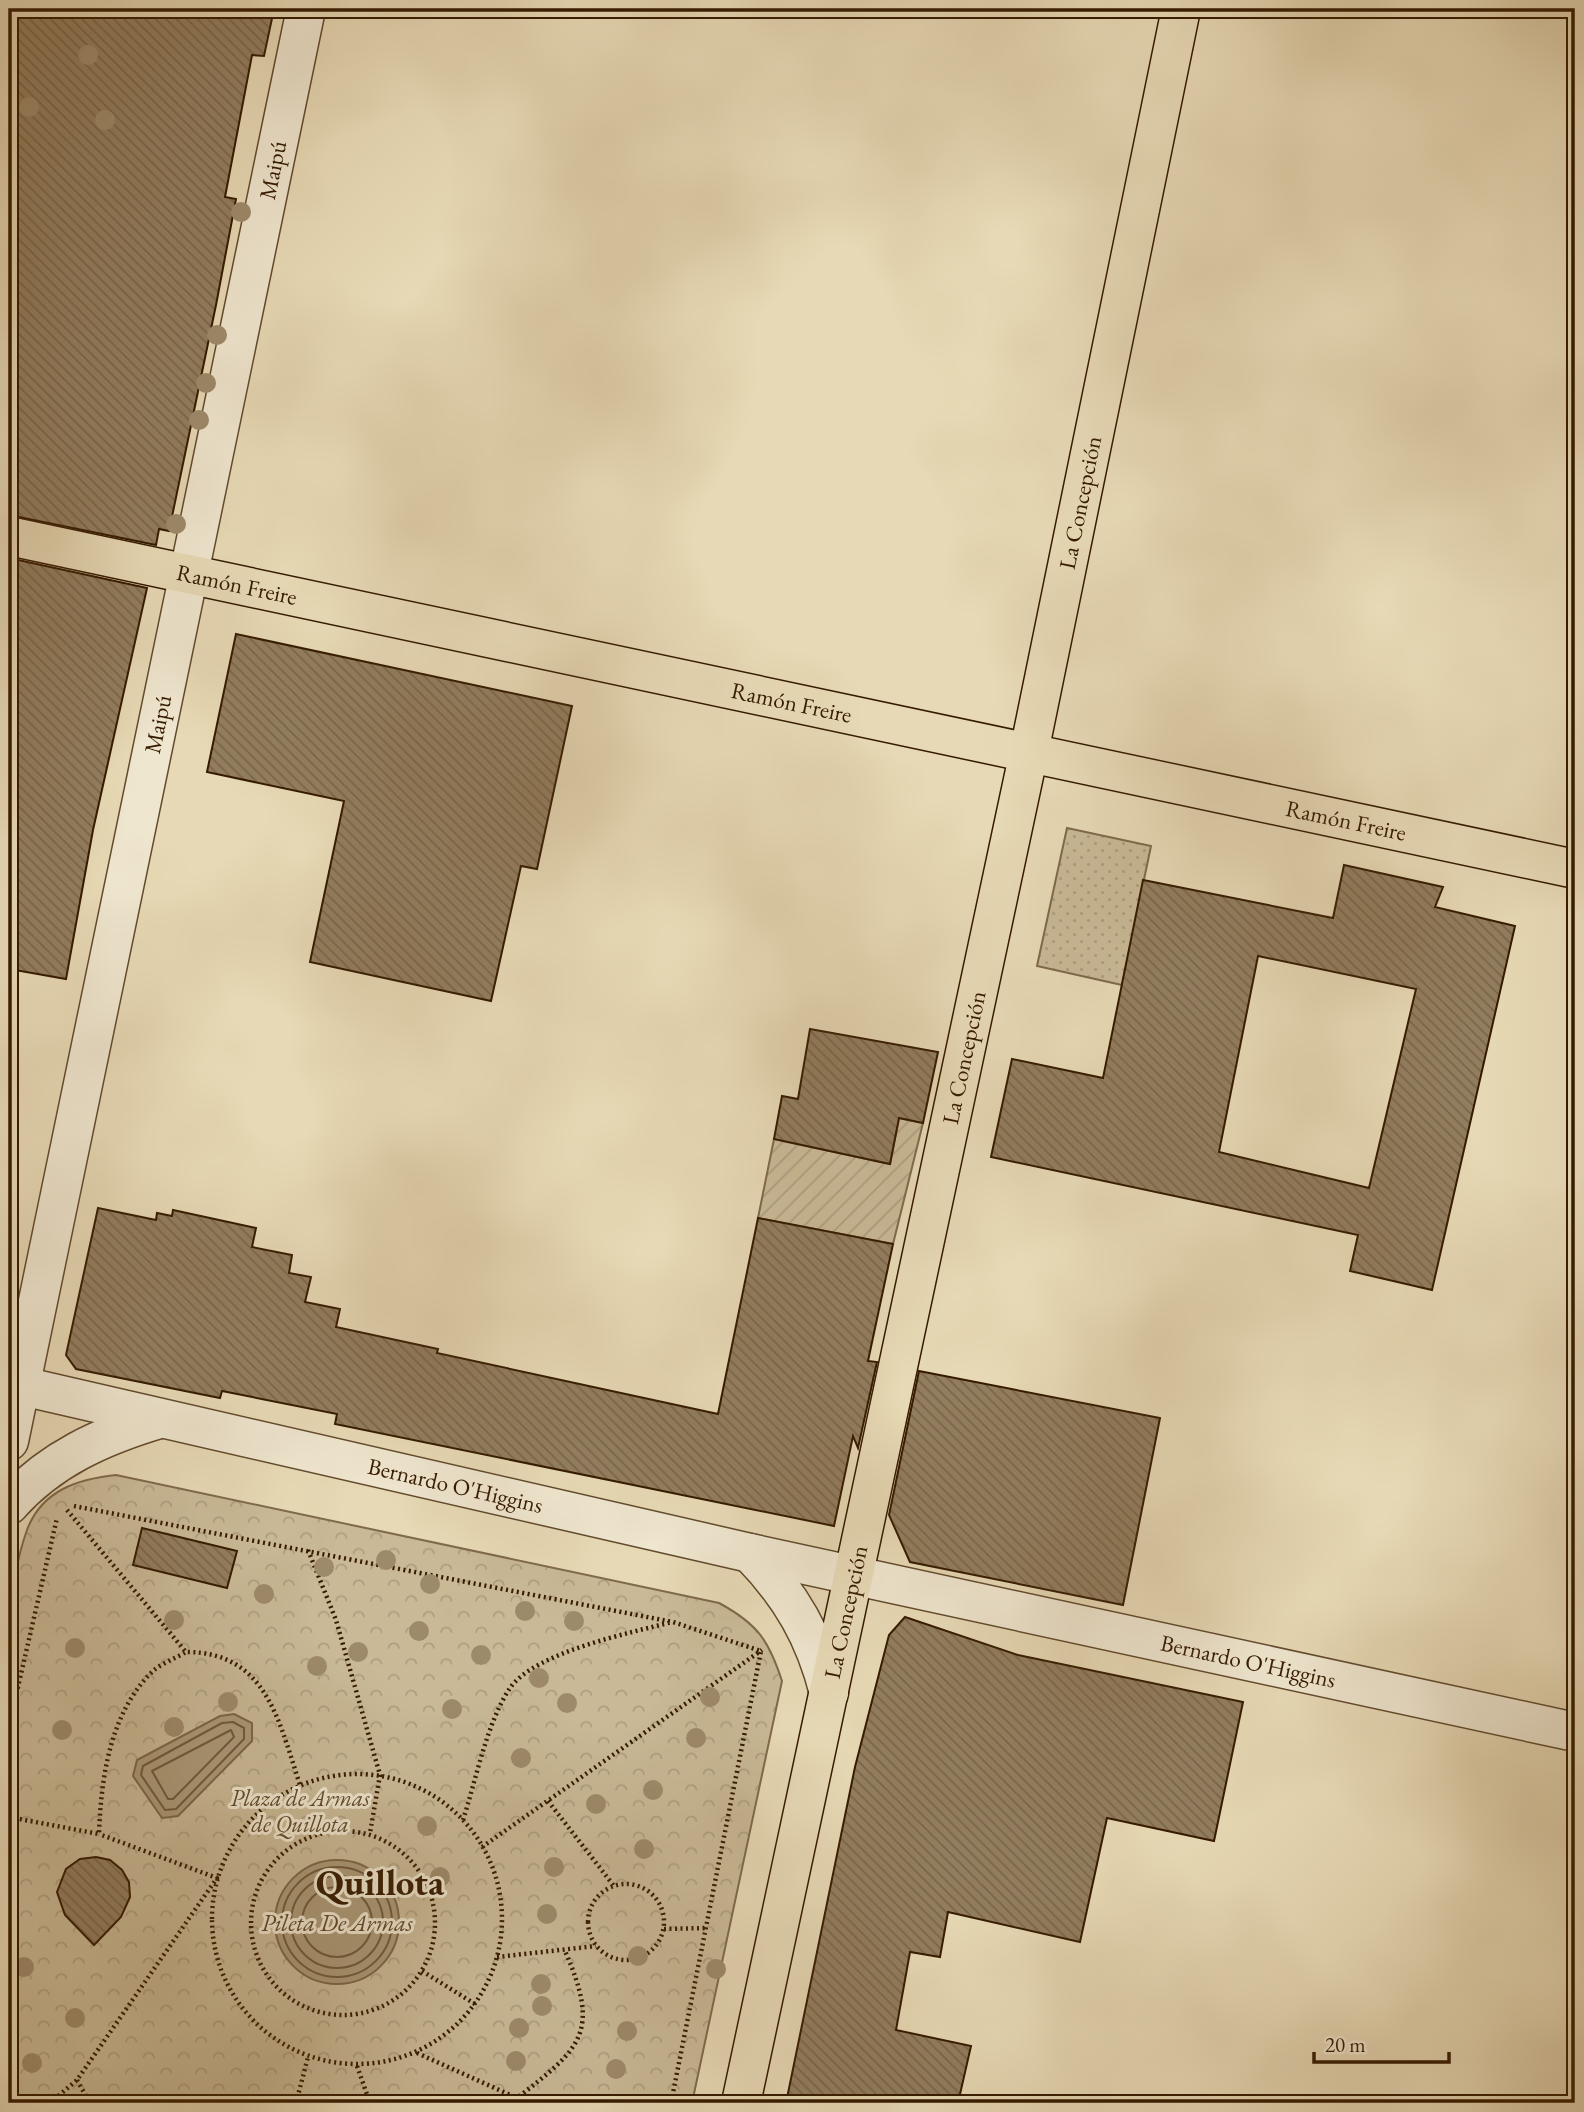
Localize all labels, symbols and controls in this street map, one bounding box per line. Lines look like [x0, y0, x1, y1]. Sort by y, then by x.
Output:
street label: Maipú [252, 138, 293, 202]
street label: La Concepción [1052, 433, 1108, 572]
street label: Ramón Freire [174, 557, 300, 612]
street label: Ramón Freire [729, 675, 855, 730]
street label: Maipú [137, 692, 178, 756]
street label: Ramón Freire [1283, 793, 1409, 848]
street label: La Concepción [935, 988, 993, 1127]
street label: Bernardo O'Higgins [365, 1451, 546, 1520]
street label: La Concepción [817, 1543, 874, 1681]
street label: Bernardo O'Higgins [1158, 1627, 1339, 1695]
park label: Plaza de Armas de Quillota [230, 1783, 370, 1839]
district label: Quillota [316, 1858, 445, 1906]
water label: Pileta De Armas [261, 1907, 413, 1938]
scale bar [1314, 2021, 1449, 2065]
text: 20 m [1325, 2031, 1366, 2058]

